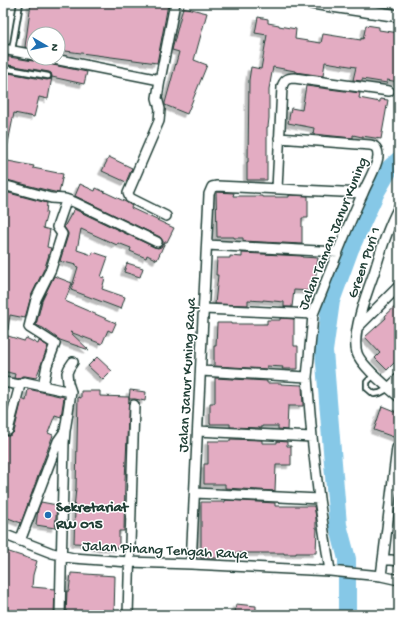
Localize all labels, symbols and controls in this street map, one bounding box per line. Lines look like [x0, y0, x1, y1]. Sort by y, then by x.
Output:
north arrow [26, 26, 66, 66]
text: N [47, 43, 60, 52]
street label: Jalan Taman Janur Kuning [295, 155, 373, 313]
street label: Green Puri 1 [344, 225, 386, 301]
street label: Jalan Janur Kuning Raya [175, 297, 201, 453]
place label: Sekretariat RW 015 [55, 499, 130, 534]
marker: Sekretariat RW 015 [43, 510, 53, 520]
street label: Jalan Pinang Tengah Raya [82, 538, 249, 564]

